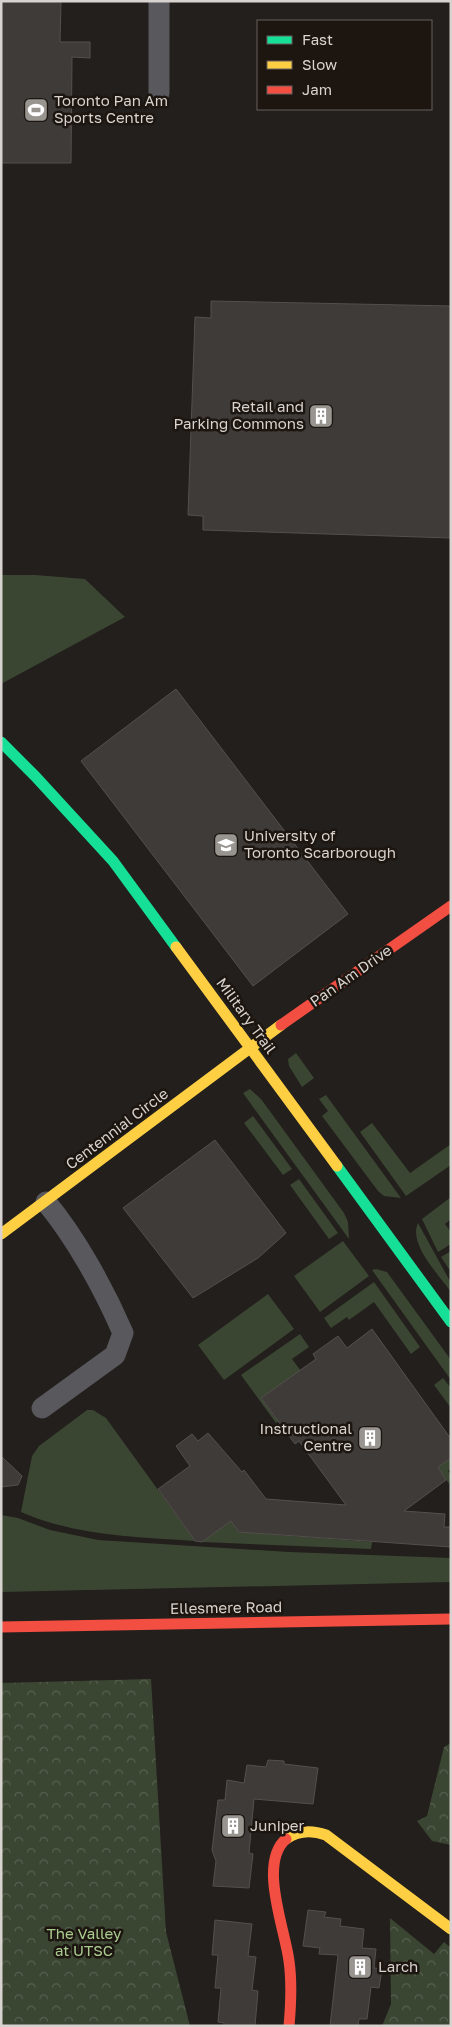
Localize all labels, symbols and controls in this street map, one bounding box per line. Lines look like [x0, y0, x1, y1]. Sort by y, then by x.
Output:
legend [257, 20, 432, 110]
text: Fast [302, 30, 333, 48]
text: Slow [302, 55, 337, 73]
text: Jam [302, 80, 332, 98]
place label: Toronto Pan Am Sports Centre [54, 91, 168, 126]
sports icon: Toronto Pan Am Sports Centre [23, 97, 49, 123]
place label: Retail and Parking Commons [173, 397, 304, 432]
building icon: Retail and Parking Commons [308, 403, 334, 429]
place label: University of Toronto Scarborough [244, 826, 396, 861]
school or university icon: University of Toronto Scarborough [213, 832, 239, 858]
street label: Pan Am Drive [306, 940, 395, 1010]
street label: Military Trail [213, 974, 281, 1057]
street label: Centennial Circle [62, 1084, 171, 1173]
place label: Instructional Centre [259, 1419, 352, 1454]
building icon: Instructional Centre [357, 1425, 383, 1451]
street label: Ellesmere Road [170, 1597, 282, 1617]
building icon: Juniper [220, 1813, 246, 1839]
place label: Juniper [250, 1816, 305, 1834]
park label: The Valley at UTSC [47, 1924, 122, 1959]
building icon: Larch [347, 1954, 373, 1980]
place label: Larch [378, 1957, 418, 1975]

